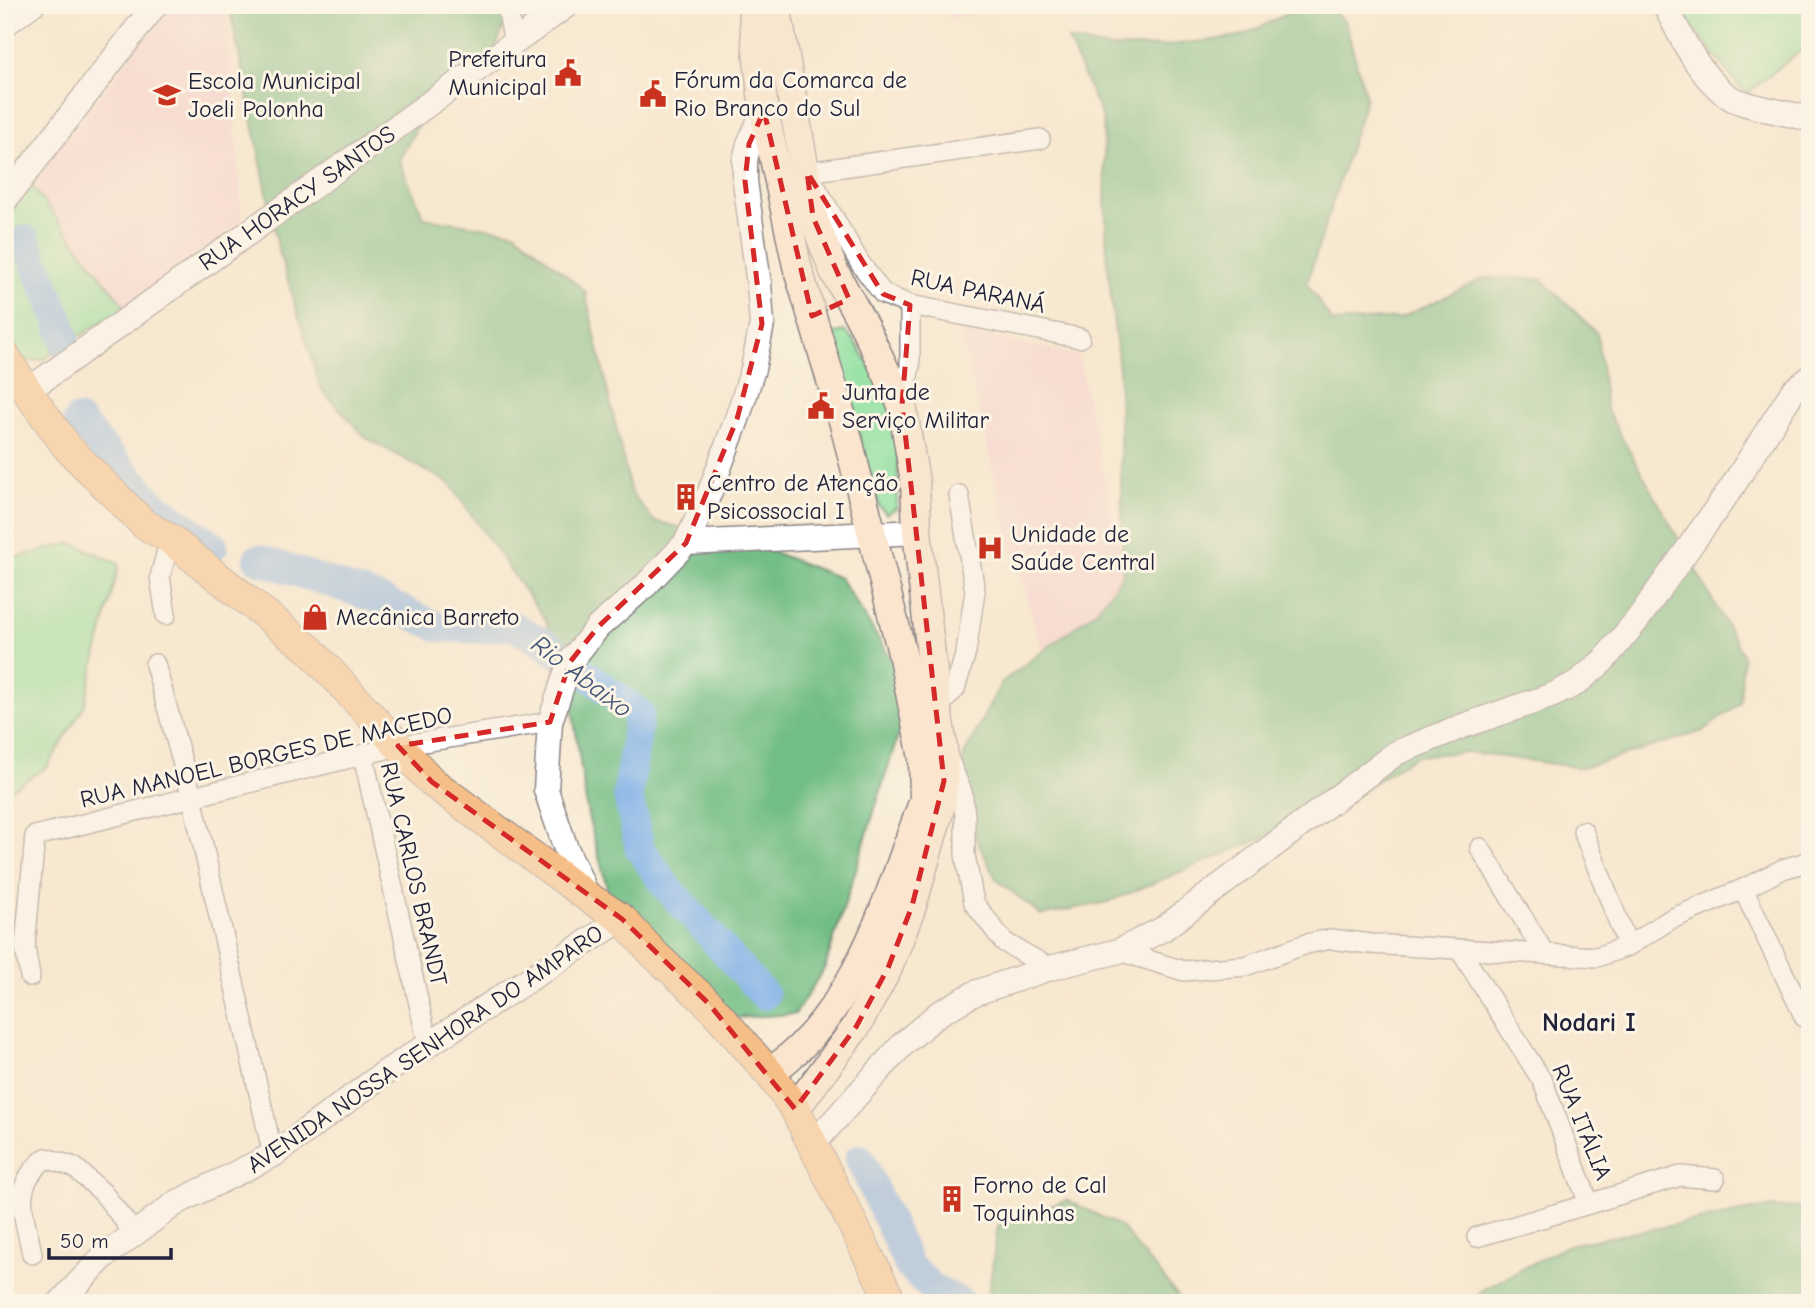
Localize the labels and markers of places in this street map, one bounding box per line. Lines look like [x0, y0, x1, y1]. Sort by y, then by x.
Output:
place label: Prefeitura Municipal [448, 45, 547, 101]
public building icon: Prefeitura Municipal [553, 58, 583, 88]
place label: Fórum da Comarca de Rio Branco do Sul [674, 66, 907, 122]
place label: Escola Municipal Joeli Polonha [188, 67, 361, 123]
public building icon: Fórum da Comarca de Rio Branco do Sul [638, 79, 668, 109]
school or university icon: Escola Municipal Joeli Polonha [152, 80, 182, 110]
place label: Junta de Serviço Militar [842, 378, 989, 434]
public building icon: Junta de Serviço Militar [806, 391, 836, 421]
place label: Centro de Atenção Psicossocial I [707, 469, 899, 525]
building icon: Centro de Atenção Psicossocial I [671, 482, 701, 512]
place label: Unidade de Saúde Central [1011, 520, 1155, 576]
hospital icon: Unidade de Saúde Central [975, 533, 1005, 563]
shop icon: Mecânica Barreto [300, 602, 330, 632]
place label: Mecânica Barreto [336, 603, 520, 631]
place label: Forno de Cal Toquinhas [973, 1171, 1107, 1227]
building icon: Forno de Cal Toquinhas [937, 1184, 967, 1214]

